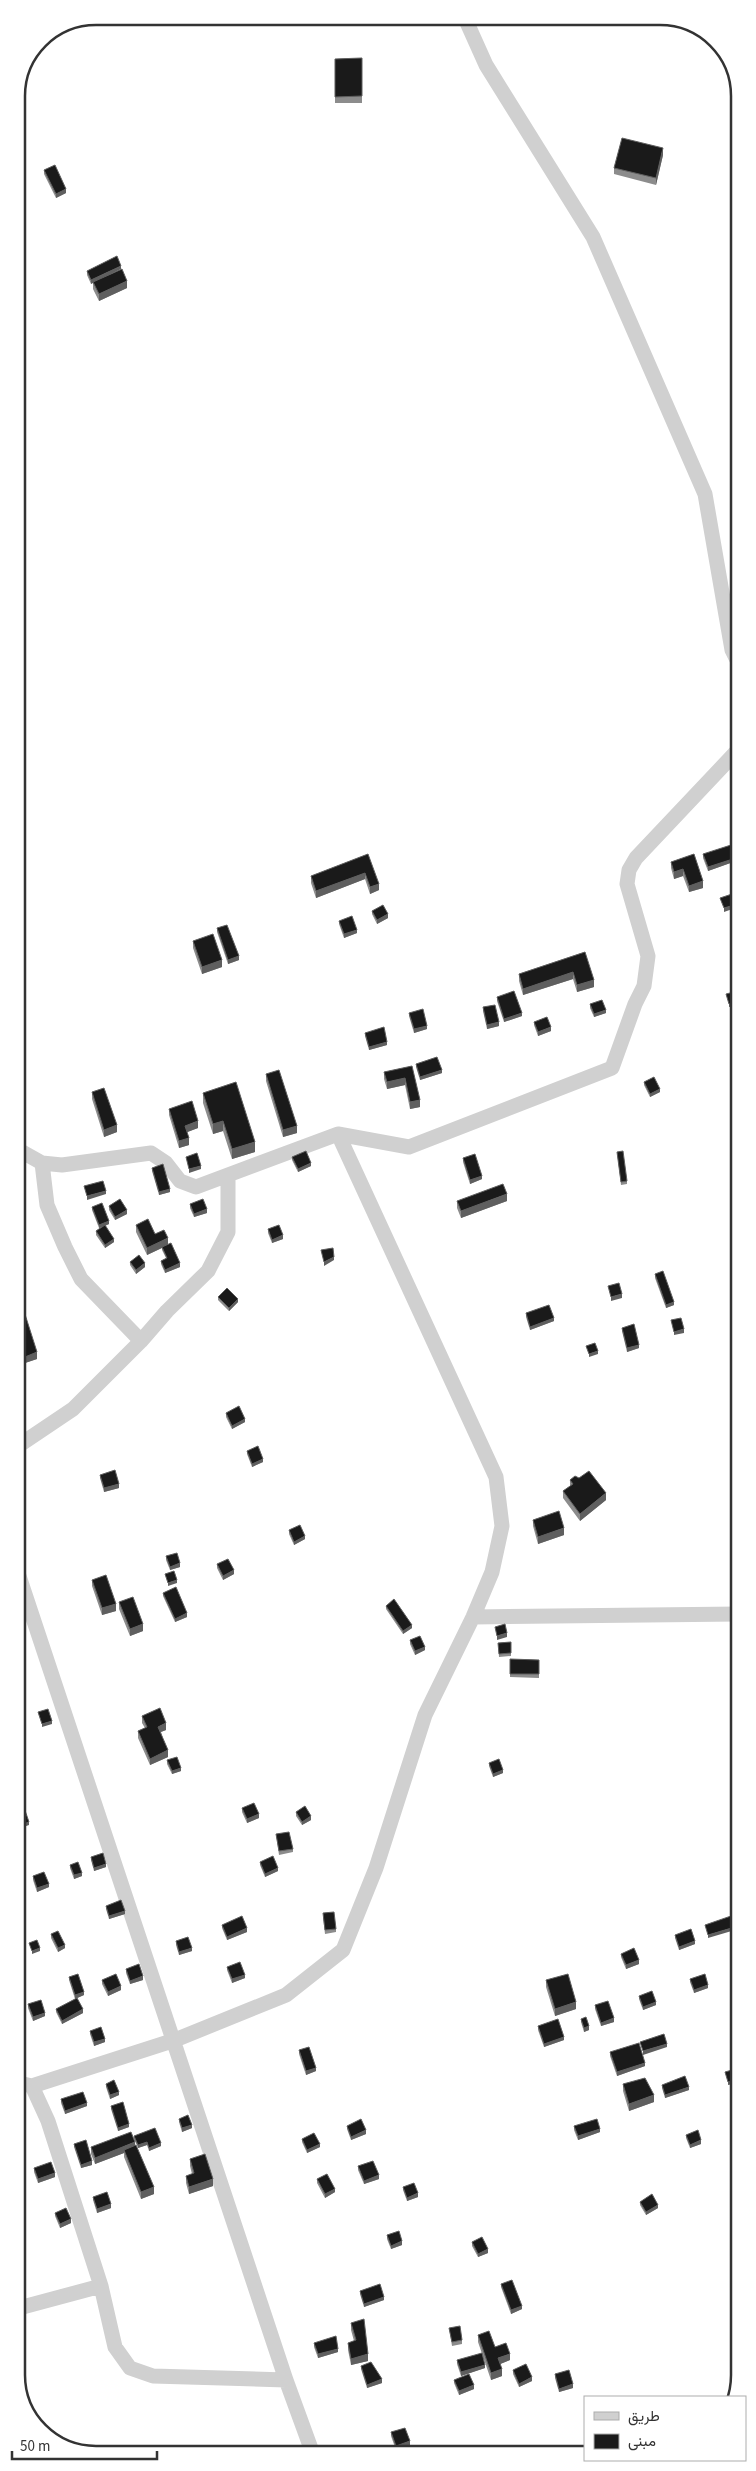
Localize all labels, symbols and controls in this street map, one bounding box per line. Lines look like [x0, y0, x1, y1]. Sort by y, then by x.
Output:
legend [584, 2396, 746, 2461]
text: طريق [628, 2406, 660, 2427]
scale bar [12, 2428, 158, 2460]
text: مبنى [628, 2431, 656, 2452]
text: 50 m [20, 2436, 50, 2457]

